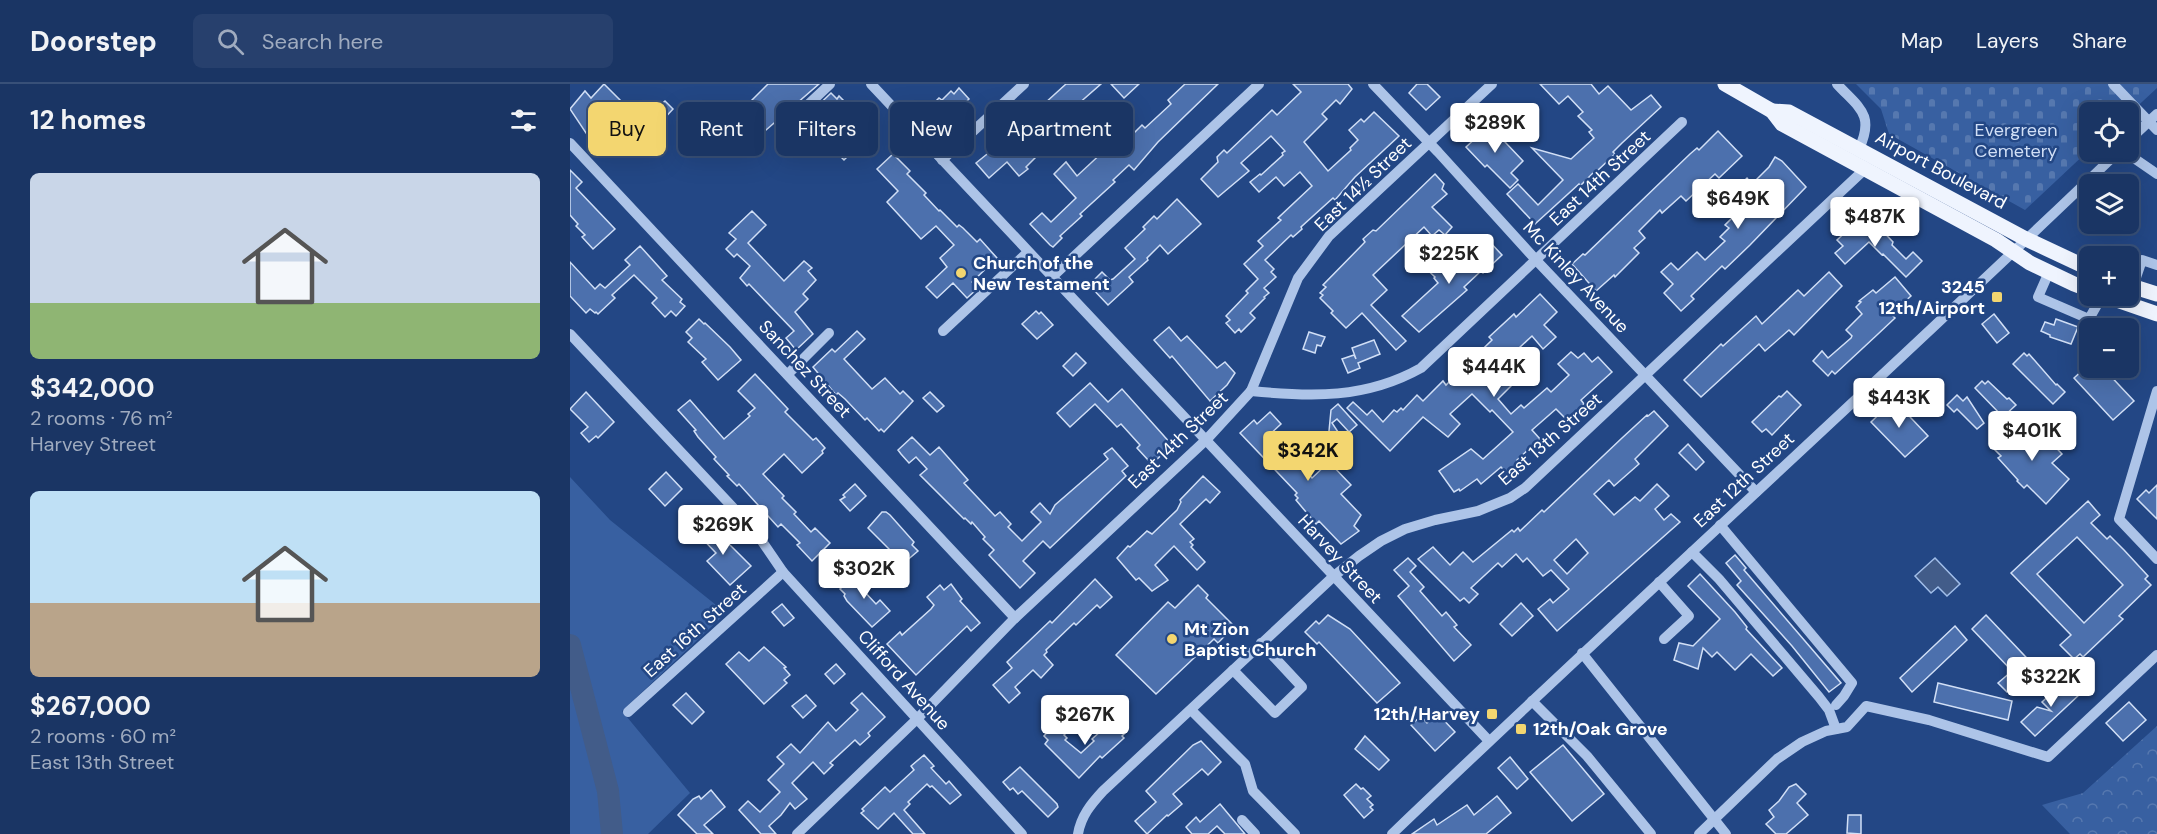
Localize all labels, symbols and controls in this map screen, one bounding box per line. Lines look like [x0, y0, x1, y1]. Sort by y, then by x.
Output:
search box [193, 14, 613, 68]
text: Doorstep [30, 23, 157, 60]
icon: search [214, 25, 247, 58]
text: Search here [262, 27, 383, 56]
text: Map [1901, 27, 1943, 55]
text: Layers [1976, 27, 2039, 55]
text: Share [2072, 27, 2127, 55]
chip: Buy [588, 102, 666, 156]
chip: Rent [678, 102, 764, 156]
chip: Filters [776, 102, 878, 156]
chip: New [890, 102, 974, 156]
chip: Apartment [986, 102, 1133, 156]
map controls [2079, 102, 2139, 378]
button: locate [2079, 102, 2139, 162]
text: 12 homes [30, 103, 146, 137]
pin: $289K [1453, 103, 1537, 154]
icon: filters [507, 104, 540, 137]
text: $289K [1464, 109, 1526, 135]
park label: Evergreen Cemetery [1974, 118, 2058, 163]
street label: East 14th Street [1544, 125, 1656, 231]
street label: Airport Boulevard [1871, 125, 2011, 215]
street label: East 14½ Street [1309, 132, 1417, 236]
button: layers [2079, 174, 2139, 234]
pin: $649K [1696, 179, 1780, 230]
text: $649K [1706, 185, 1770, 211]
pin: $487K [1833, 197, 1917, 248]
text: $487K [1844, 203, 1906, 229]
icon: home [231, 212, 339, 320]
street label: Mc Kinley Avenue [1518, 216, 1634, 338]
pin: $225K [1407, 234, 1491, 285]
text: $225K [1419, 240, 1479, 266]
button: + [2079, 246, 2139, 306]
place label: Church of the New Testament [973, 251, 1110, 296]
marker: Church of the New Testament [954, 266, 968, 280]
place label: 3245 12th/Airport [1878, 275, 1985, 320]
marker: 3245 12th/Airport [1990, 290, 2004, 304]
street label: Sanchez Street [753, 315, 857, 423]
button: − [2079, 318, 2139, 378]
pin: $444K [1452, 347, 1536, 398]
text: $444K [1462, 353, 1526, 379]
text: $342,000 [30, 371, 155, 405]
pin: $443K [1857, 378, 1941, 429]
text: $443K [1867, 384, 1931, 410]
street label: East 14th Street [1123, 386, 1233, 494]
street label: East 13th Street [1493, 387, 1607, 491]
text: 2 rooms · 76 m² [30, 405, 173, 431]
pin: $401K [1990, 411, 2074, 462]
text: $401K [2002, 417, 2062, 443]
street label: East 12th Street [1688, 427, 1800, 533]
text: Harvey Street [30, 431, 156, 457]
pin: $342K [1266, 431, 1350, 482]
text: $342K [1277, 437, 1339, 463]
pin: $269K [681, 505, 765, 556]
street label: Harvey Street [1293, 509, 1387, 609]
text: $269K [692, 511, 754, 537]
icon: home [231, 530, 339, 638]
pin: $302K [822, 549, 906, 600]
text: $302K [833, 555, 895, 581]
street label: East 16th Street [638, 577, 752, 683]
place label: Mt Zion Baptist Church [1184, 617, 1316, 662]
street label: Clifford Avenue [852, 625, 956, 735]
marker: Mt Zion Baptist Church [1165, 632, 1179, 646]
pin: $322K [2009, 657, 2093, 708]
text: $322K [2021, 663, 2081, 689]
text: $267,000 [30, 689, 151, 723]
pin: $267K [1043, 695, 1127, 746]
text: $267K [1055, 701, 1115, 727]
place label: 12th/Harvey [1374, 702, 1480, 726]
marker: 12th/Harvey [1485, 707, 1499, 721]
place label: 12th/Oak Grove [1533, 717, 1668, 741]
marker: 12th/Oak Grove [1514, 722, 1528, 736]
text: 2 rooms · 60 m² [30, 723, 176, 749]
text: East 13th Street [30, 749, 174, 775]

